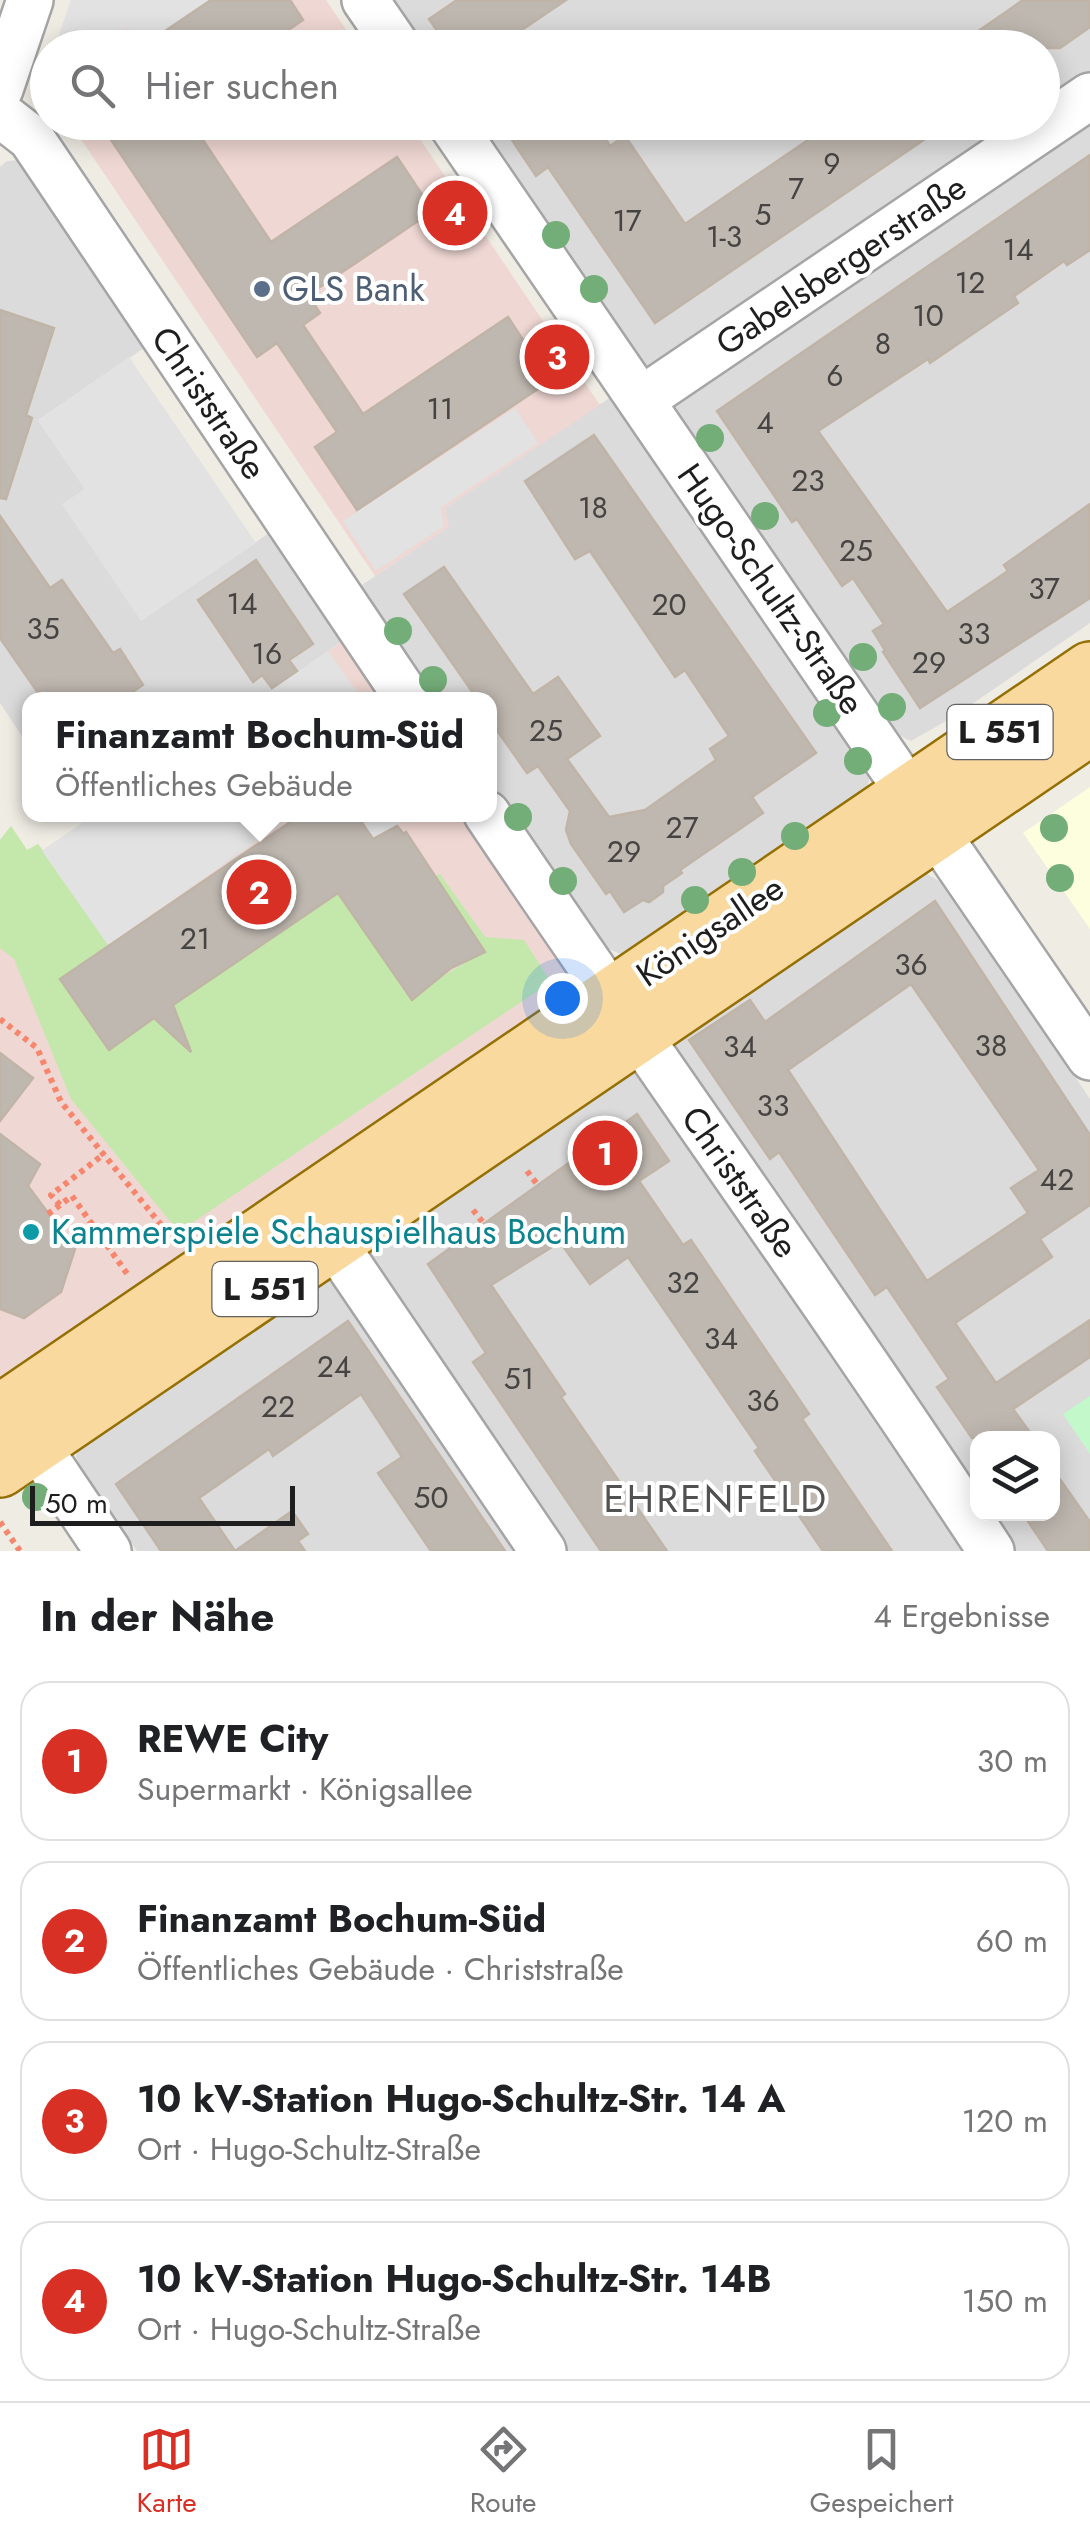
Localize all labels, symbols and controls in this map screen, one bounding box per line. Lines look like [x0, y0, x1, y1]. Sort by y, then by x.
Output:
search box [30, 30, 1060, 140]
icon: search [65, 58, 120, 113]
text: Hier suchen [145, 58, 339, 113]
house number: 9 [823, 142, 841, 185]
street label: Gabelsbergerstraße [706, 162, 976, 368]
house number: 7 [788, 167, 804, 210]
pin: 4 [422, 176, 488, 250]
house number: 5 [755, 193, 771, 236]
house number: 17 [612, 199, 642, 242]
house number: 1-3 [706, 215, 742, 258]
house number: 14 [1003, 228, 1034, 271]
house number: 12 [955, 261, 985, 304]
place label: GLS Bank [282, 264, 425, 314]
marker: GLS Bank [251, 278, 273, 300]
house number: 10 [912, 294, 944, 337]
street label: Christstraße [139, 316, 279, 490]
pin: 3 [524, 320, 590, 394]
house number: 8 [875, 322, 891, 365]
house number: 6 [826, 354, 844, 397]
house number: 11 [427, 387, 454, 430]
house number: 4 [756, 401, 774, 444]
street label: Hugo-Schultz-Straße [665, 453, 877, 725]
house number: 23 [791, 459, 825, 502]
house number: 18 [578, 486, 608, 529]
house number: 25 [839, 529, 873, 572]
house number: 37 [1028, 567, 1060, 610]
house number: 14 [227, 582, 258, 625]
house number: 20 [651, 583, 687, 626]
house number: 35 [26, 607, 60, 650]
house number: 33 [958, 612, 990, 655]
house number: 16 [252, 632, 282, 675]
house number: 29 [912, 641, 946, 684]
popup [22, 692, 497, 822]
road number: L 551 [948, 705, 1052, 759]
text: Finanzamt Bochum-Süd [55, 707, 464, 762]
house number: 25 [529, 709, 563, 752]
text: Öffentliches Gebäude [55, 762, 353, 808]
house number: 27 [666, 806, 699, 849]
house number: 29 [607, 830, 641, 873]
pin: 2 [226, 854, 292, 930]
street label: Königsallee [626, 863, 794, 999]
house number: 21 [180, 917, 210, 960]
house number: 36 [894, 943, 928, 986]
your location [537, 973, 588, 1024]
house number: 38 [975, 1024, 1007, 1067]
house number: 34 [723, 1025, 757, 1068]
house number: 33 [757, 1084, 789, 1127]
street label: Christstraße [669, 1096, 811, 1268]
pin: 1 [572, 1116, 638, 1190]
house number: 42 [1040, 1158, 1074, 1201]
place label: Kammerspiele Schauspielhaus Bochum [51, 1207, 626, 1257]
marker: Kammerspiele Schauspielhaus Bochum [20, 1221, 42, 1243]
house number: 32 [666, 1261, 700, 1304]
road number: L 551 [212, 1262, 318, 1316]
house number: 34 [704, 1317, 738, 1360]
house number: 24 [317, 1345, 351, 1388]
house number: 51 [504, 1357, 534, 1400]
house number: 36 [746, 1379, 780, 1422]
house number: 22 [261, 1385, 295, 1428]
map controls [970, 1431, 1060, 1521]
button: layers [970, 1431, 1060, 1521]
district label: EHRENFELD [603, 1471, 829, 1526]
house number: 50 [414, 1476, 448, 1519]
scale bar [30, 1481, 295, 1526]
text: 50 m [45, 1483, 108, 1524]
text: In der Nähe [40, 1586, 274, 1647]
text: 4 Ergebnisse [873, 1593, 1050, 1639]
text: REWE City [137, 1711, 328, 1766]
text: 1 [66, 1738, 83, 1784]
text: 30 m [977, 1738, 1048, 1784]
text: Supermarkt · Königsallee [137, 1766, 473, 1812]
text: Finanzamt Bochum-Süd [137, 1891, 546, 1946]
text: 2 [64, 1918, 85, 1964]
text: 60 m [976, 1918, 1048, 1964]
text: Öffentliches Gebäude · Christstraße [137, 1946, 624, 1992]
text: 10 kV-Station Hugo-Schultz-Str. 14 A [137, 2071, 786, 2126]
text: 3 [65, 2098, 84, 2144]
text: 120 m [962, 2098, 1048, 2144]
text: Ort · Hugo-Schultz-Straße [137, 2126, 481, 2172]
text: 10 kV-Station Hugo-Schultz-Str. 14B [137, 2251, 771, 2306]
text: 4 [63, 2278, 86, 2324]
text: 150 m [962, 2278, 1048, 2324]
text: Ort · Hugo-Schultz-Straße [137, 2306, 481, 2352]
tab: Karte [137, 2422, 197, 2523]
tab: Route [470, 2422, 536, 2523]
tab: Gespeichert [810, 2422, 953, 2523]

